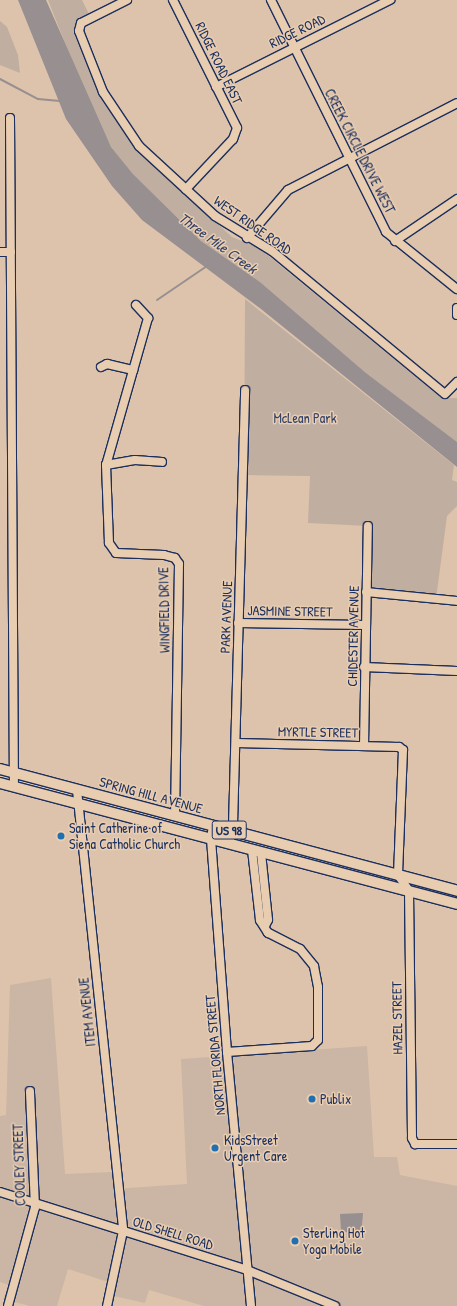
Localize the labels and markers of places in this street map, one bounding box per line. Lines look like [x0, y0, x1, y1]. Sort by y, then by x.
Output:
place label: Saint Catherine of Siena Catholic Church [69, 820, 180, 852]
marker: Saint Catherine of Siena Catholic Church [56, 831, 66, 841]
place label: Publix [320, 1091, 351, 1107]
marker: Publix [307, 1094, 317, 1104]
place label: KidsStreet Urgent Care [224, 1132, 287, 1164]
marker: KidsStreet Urgent Care [209, 1142, 221, 1154]
place label: Sterling Hot Yoga Mobile [303, 1225, 365, 1258]
marker: Sterling Hot Yoga Mobile [290, 1236, 300, 1246]

